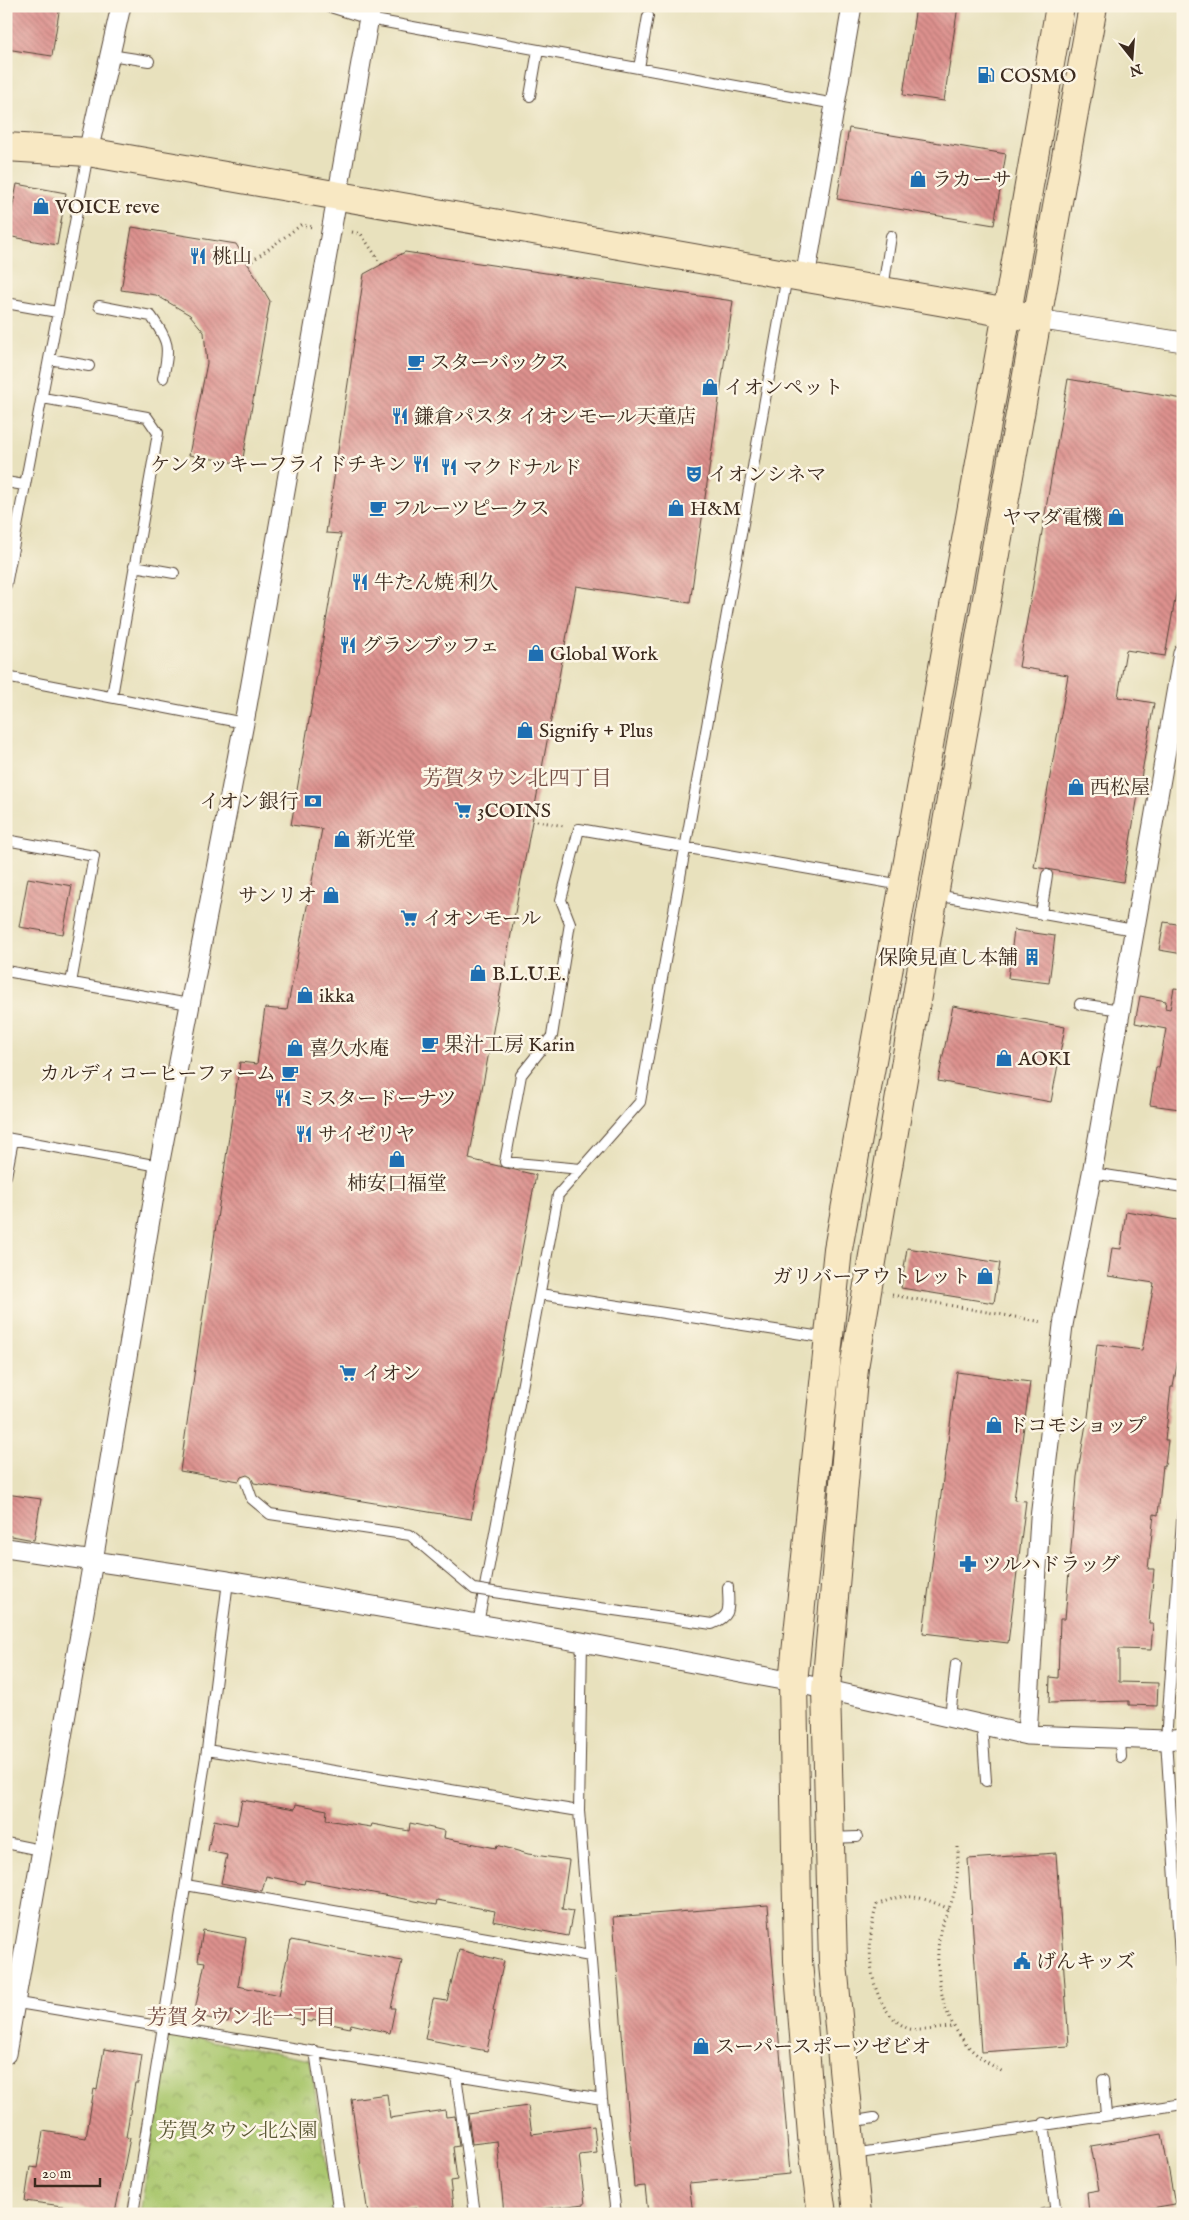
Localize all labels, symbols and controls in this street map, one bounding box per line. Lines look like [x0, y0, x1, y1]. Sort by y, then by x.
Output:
north arrow [1106, 32, 1156, 82]
text: N [1127, 59, 1145, 80]
place label: COSMO [1000, 64, 1076, 89]
fuel station icon: COSMO [976, 65, 996, 85]
place label: ラカーサ [932, 168, 1012, 193]
shop icon: ラカーサ [908, 169, 928, 189]
place label: VOICE reve [54, 195, 160, 220]
shop icon: VOICE reve [31, 196, 51, 216]
place label: 桃山 [212, 245, 252, 270]
restaurant icon: 桃山 [188, 246, 208, 266]
place label: スターバックス [430, 351, 569, 376]
cafe icon: スターバックス [406, 352, 426, 372]
place label: イオンペット [724, 376, 843, 401]
shop icon: イオンペット [700, 377, 720, 397]
place label: 鎌倉パスタ イオンモール天童店 [414, 405, 697, 430]
restaurant icon: 鎌倉パスタ イオンモール天童店 [390, 406, 410, 426]
place label: ケンタッキーフライドチキン [151, 453, 407, 478]
restaurant icon: ケンタッキーフライドチキン [411, 454, 431, 474]
place label: マクドナルド [463, 456, 582, 481]
restaurant icon: マクドナルド [439, 457, 459, 477]
place label: イオンシネマ [708, 463, 826, 488]
theatre icon: イオンシネマ [684, 464, 704, 484]
place label: フルーツピークス [392, 497, 549, 522]
place label: H&M [690, 497, 741, 522]
cafe icon: フルーツピークス [368, 498, 388, 518]
shop icon: H&M [666, 498, 686, 518]
place label: ヤマダ電機 [1002, 506, 1102, 531]
shop icon: ヤマダ電機 [1106, 507, 1126, 527]
place label: 牛たん焼 利久 [374, 571, 498, 596]
restaurant icon: 牛たん焼 利久 [350, 572, 370, 592]
place label: グランブッフェ [362, 634, 500, 659]
restaurant icon: グランブッフェ [338, 635, 358, 655]
place label: Global Work [550, 642, 658, 667]
shop icon: Global Work [526, 643, 546, 663]
place label: Signify + Plus [539, 719, 653, 744]
shop icon: Signify + Plus [515, 720, 535, 740]
district label: 芳賀タウン北四丁目 [423, 766, 612, 793]
place label: 西松屋 [1090, 776, 1150, 801]
shop icon: 西松屋 [1066, 777, 1086, 797]
place label: イオン銀行 [200, 790, 299, 815]
bank icon: イオン銀行 [303, 791, 323, 811]
place label: 3COINS [477, 799, 551, 824]
supermarket icon: 3COINS [453, 800, 473, 820]
place label: 新光堂 [356, 828, 416, 853]
shop icon: 新光堂 [332, 829, 352, 849]
place label: サンリオ [238, 884, 317, 909]
shop icon: サンリオ [321, 885, 341, 905]
place label: イオンモール [423, 907, 541, 932]
supermarket icon: イオンモール [399, 908, 419, 928]
place label: 保険見直し本舗 [878, 946, 1018, 971]
building icon: 保険見直し本舗 [1022, 947, 1042, 967]
place label: B.L.U.E. [492, 962, 566, 987]
shop icon: B.L.U.E. [468, 963, 488, 983]
place label: ikka [319, 984, 355, 1009]
shop icon: ikka [295, 985, 315, 1005]
place label: 果汁工房 Karin [444, 1033, 575, 1058]
cafe icon: 果汁工房 Karin [420, 1034, 440, 1054]
place label: 喜久水庵 [309, 1037, 389, 1062]
shop icon: 喜久水庵 [285, 1038, 305, 1058]
place label: AOKI [1017, 1047, 1071, 1072]
shop icon: AOKI [994, 1048, 1014, 1068]
place label: カルディコーヒーファーム [40, 1062, 276, 1087]
cafe icon: カルディコーヒーファーム [280, 1063, 300, 1083]
place label: ミスタードーナツ [297, 1087, 457, 1112]
restaurant icon: ミスタードーナツ [273, 1088, 293, 1108]
place label: サイゼリヤ [318, 1123, 416, 1148]
restaurant icon: サイゼリヤ [294, 1124, 314, 1144]
shop icon: 柿安口福堂 [387, 1149, 407, 1169]
place label: 柿安口福堂 [347, 1172, 447, 1197]
place label: ガリバーアウトレット [773, 1265, 971, 1290]
shop icon: ガリバーアウトレット [975, 1266, 995, 1286]
place label: イオン [362, 1362, 421, 1387]
supermarket icon: イオン [338, 1363, 358, 1383]
place label: ドコモショップ [1008, 1414, 1147, 1439]
shop icon: ドコモショップ [984, 1415, 1004, 1435]
place label: ツルハドラッグ [982, 1553, 1120, 1578]
pharmacy icon: ツルハドラッグ [958, 1554, 978, 1574]
place label: げんキッズ [1036, 1950, 1136, 1975]
public building icon: げんキッズ [1012, 1951, 1032, 1971]
district label: 芳賀タウン北一丁目 [147, 2005, 336, 2032]
place label: スーパースポーツゼビオ [715, 2035, 931, 2060]
shop icon: スーパースポーツゼビオ [691, 2036, 711, 2056]
park label: 芳賀タウン北公園 [158, 2119, 318, 2144]
scale bar [35, 2155, 100, 2187]
text: 20 m [42, 2164, 72, 2183]

